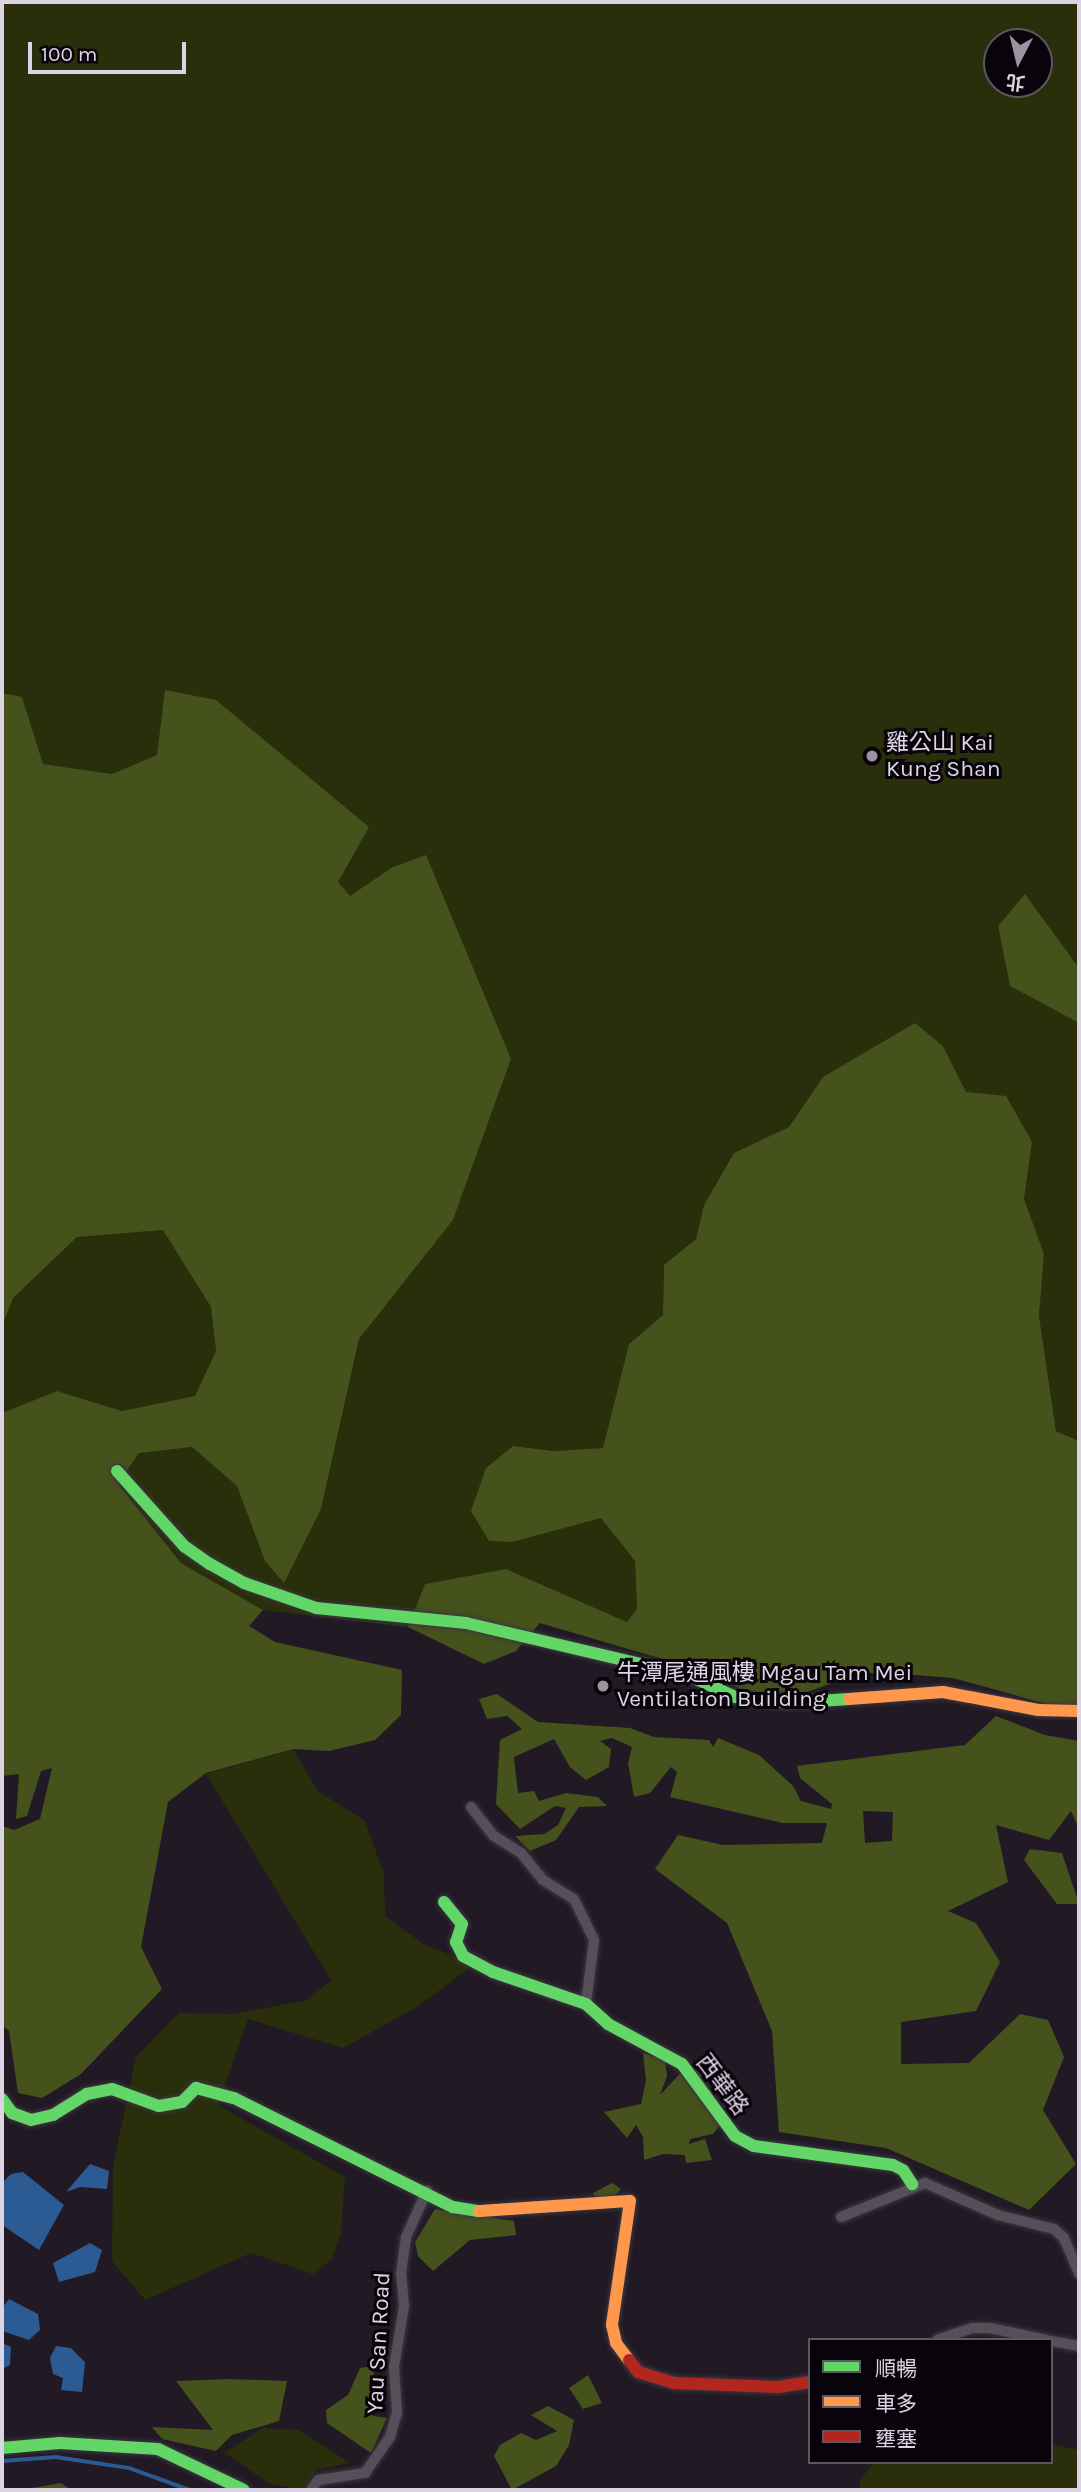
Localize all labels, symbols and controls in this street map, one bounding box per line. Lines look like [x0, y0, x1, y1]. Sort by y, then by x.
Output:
scale bar [32, 28, 189, 72]
north arrow [983, 28, 1053, 98]
text: 100 m [41, 42, 98, 66]
text: 北 [1005, 70, 1026, 94]
place label: 雞公山 Kai Kung Shan [886, 729, 1001, 783]
marker: 雞公山 Kai Kung Shan [864, 748, 880, 764]
place label: 牛潭尾通風樓 Mgau Tam Mei Ventilation Building [617, 1659, 912, 1713]
marker: 牛潭尾通風樓 Mgau Tam Mei Ventilation Building [595, 1678, 611, 1694]
street label: 西華路 [690, 2049, 754, 2121]
street label: Yau San Road [362, 2271, 396, 2415]
legend [808, 2338, 1053, 2464]
text: 順暢 [875, 2357, 917, 2381]
text: 車多 [875, 2392, 917, 2416]
text: 壅塞 [875, 2427, 917, 2451]

